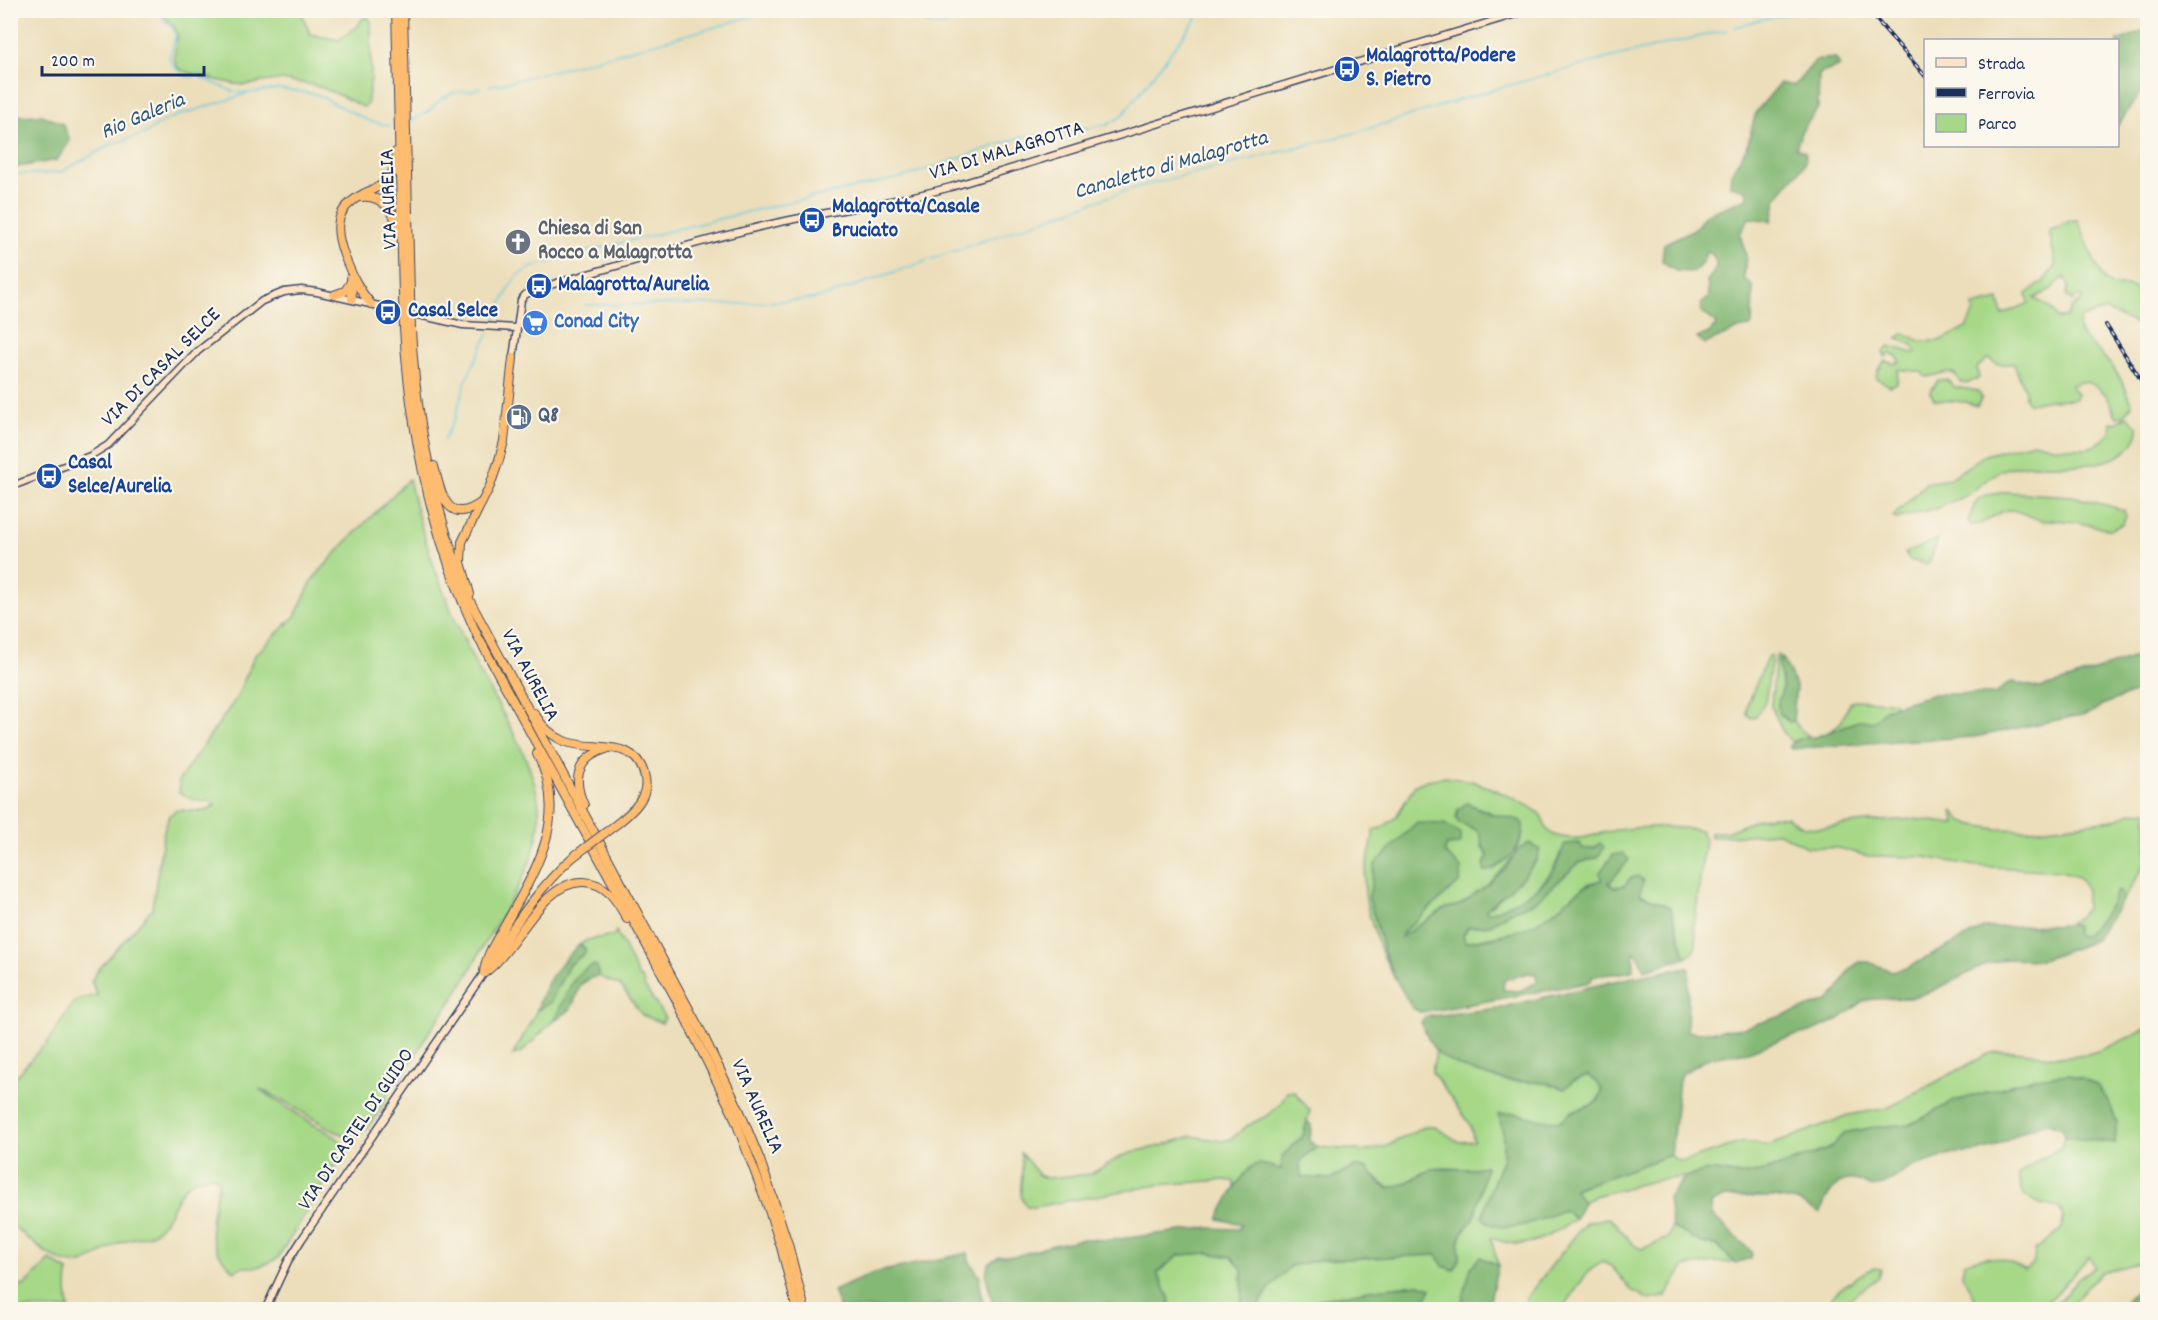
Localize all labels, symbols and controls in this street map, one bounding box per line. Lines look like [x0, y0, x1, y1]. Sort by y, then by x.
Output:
scale bar [42, 39, 204, 77]
legend [1924, 39, 2119, 147]
place label: Malagrotta/Podere S. Pietro [1366, 42, 1516, 96]
text: 200 m [51, 50, 95, 75]
text: Strada [1978, 53, 2025, 78]
bus stop icon: Malagrotta/Podere S. Pietro [1332, 54, 1362, 84]
text: Ferrovia [1978, 83, 2035, 108]
water label: Rio Galeria [96, 85, 191, 149]
text: Parco [1978, 113, 2017, 138]
street label: VIA DI MALAGROTTA [926, 114, 1088, 190]
water label: Canaletto di Malagrotta [1071, 123, 1273, 208]
street label: VIA AURELIA [373, 148, 407, 250]
place label: Malagrotta/Casale Bruciato [832, 193, 980, 247]
bus stop icon: Malagrotta/Casale Bruciato [797, 205, 827, 235]
place label: Chiesa di San Rocco a Malagrotta [538, 215, 693, 269]
church icon: Chiesa di San Rocco a Malagrotta [503, 227, 533, 257]
bus stop icon: Malagrotta/Aurelia [524, 271, 554, 301]
place label: Malagrotta/Aurelia [558, 271, 710, 301]
bus stop icon: Casal Selce [373, 297, 403, 327]
place label: Casal Selce [408, 297, 498, 327]
street label: VIA DI CASAL SELCE [95, 301, 229, 435]
supermarket icon: Conad City [520, 308, 550, 338]
place label: Conad City [554, 308, 640, 338]
fuel station icon: Q8 [504, 402, 534, 432]
place label: Q8 [538, 402, 559, 432]
place label: Casal Selce/Aurelia [68, 449, 173, 503]
bus stop icon: Casal Selce/Aurelia [34, 461, 64, 491]
street label: VIA AURELIA [492, 624, 566, 728]
street label: VIA DI CASTEL DI GUIDO [292, 1043, 422, 1217]
street label: VIA AURELIA [722, 1055, 790, 1159]

